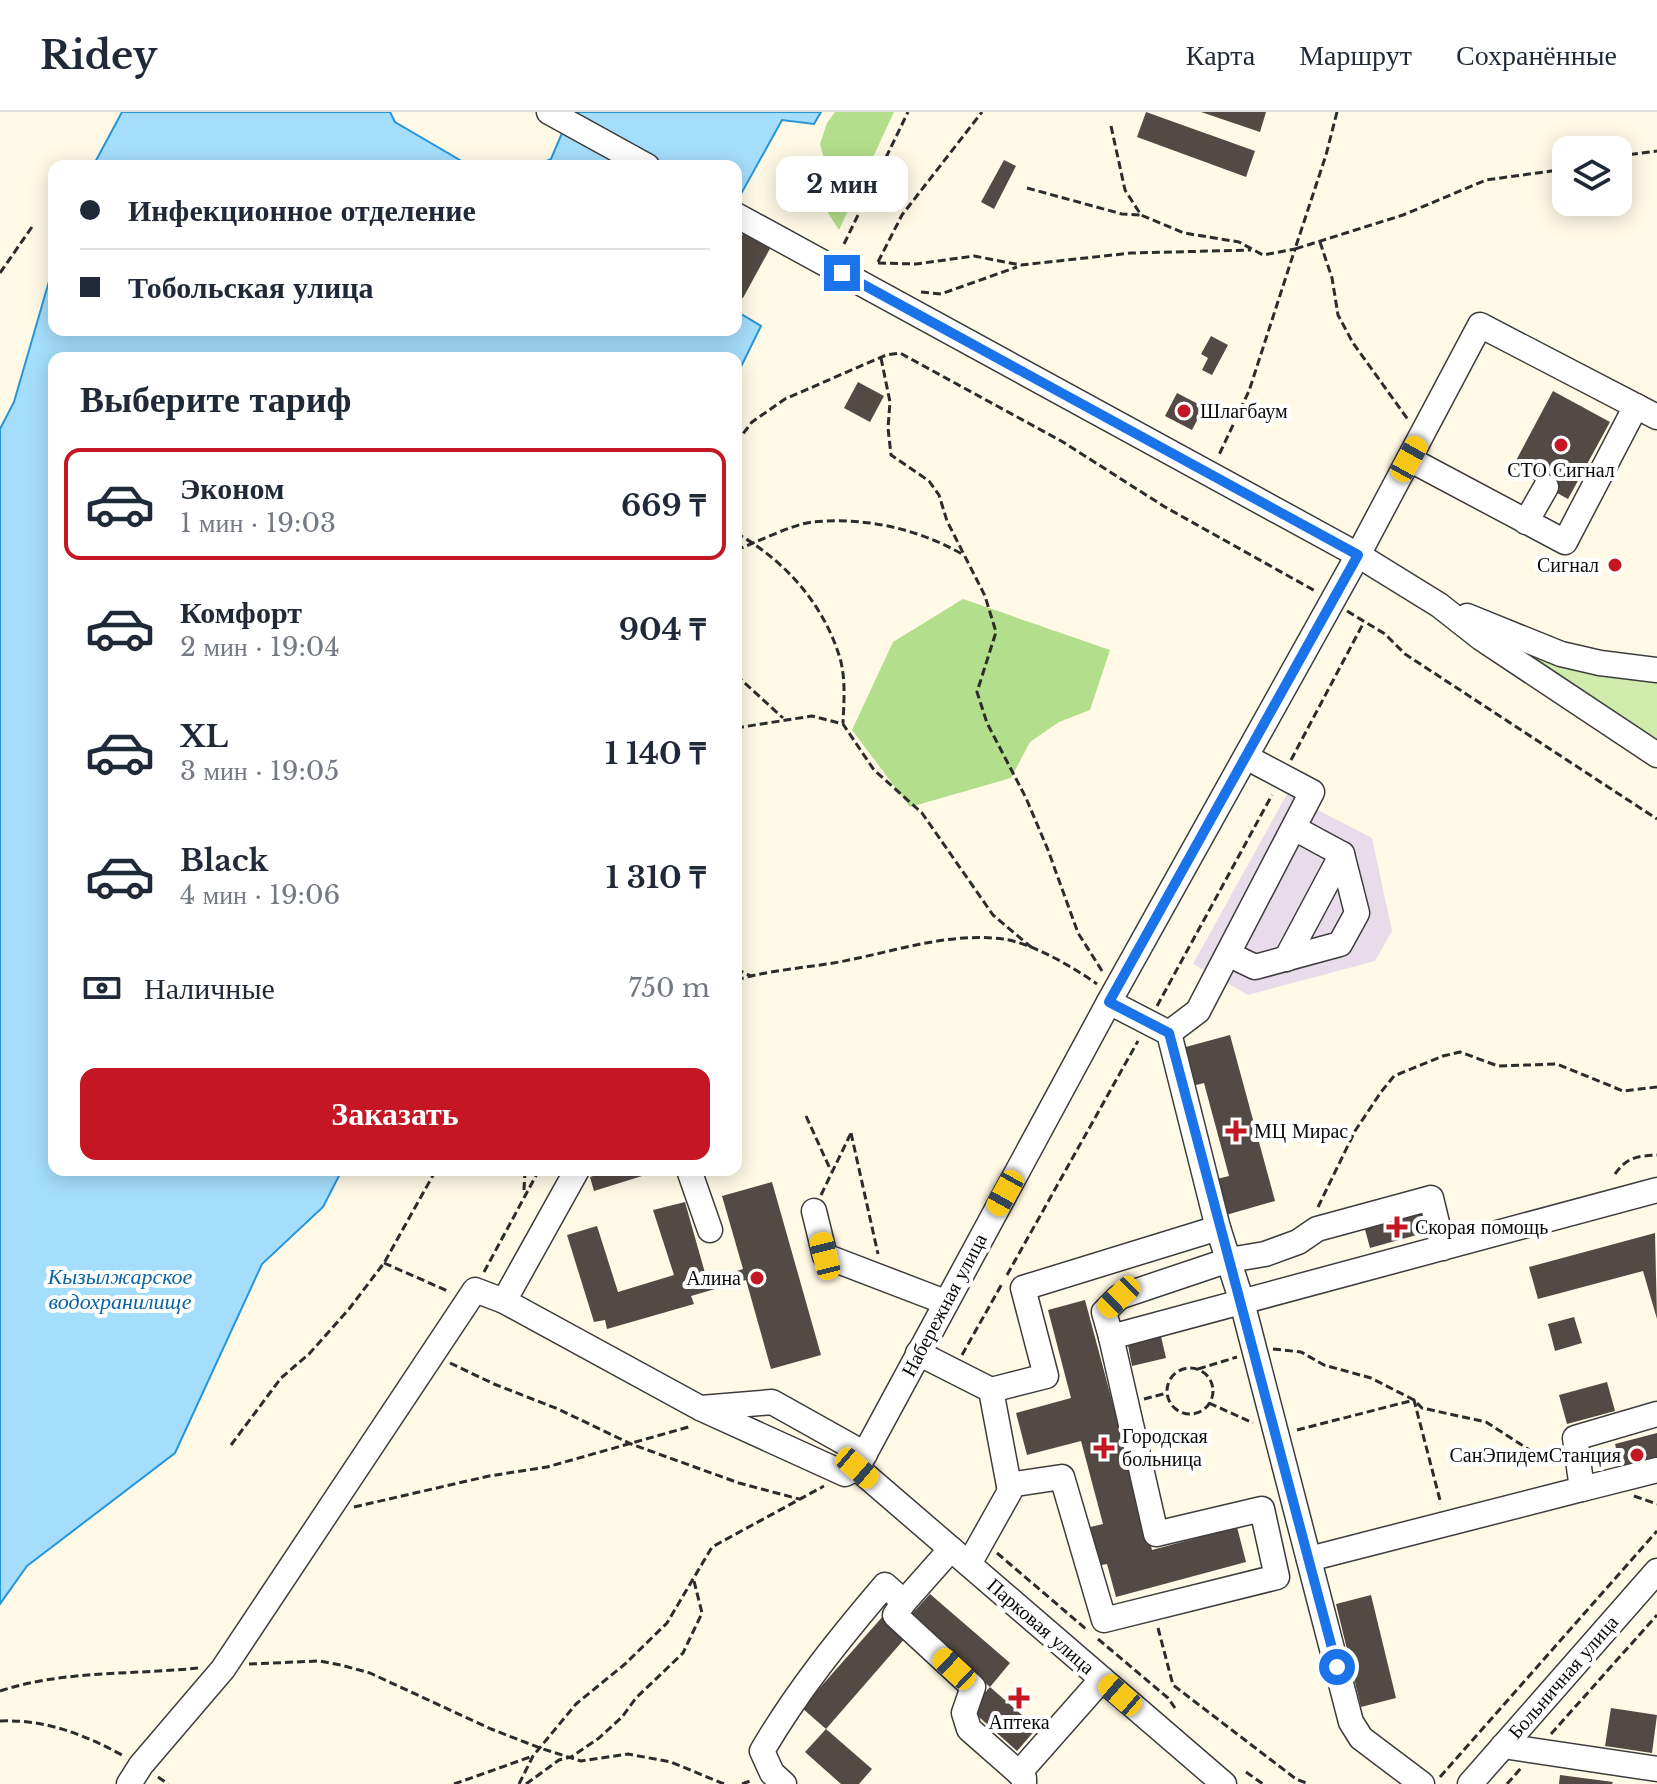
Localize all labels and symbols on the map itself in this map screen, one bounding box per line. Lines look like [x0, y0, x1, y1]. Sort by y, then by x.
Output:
callout: 2 мин [776, 157, 908, 213]
route end [824, 255, 860, 291]
place label: Шлагбаум [1200, 399, 1288, 423]
marker: Шлагбаум [1175, 402, 1193, 420]
car [1387, 432, 1431, 486]
marker: СТО Сигнал [1552, 436, 1570, 454]
place label: СТО Сигнал [1507, 458, 1615, 482]
place label: Сигнал [1537, 553, 1599, 577]
marker: Сигнал [1606, 556, 1624, 574]
place label: МЦ Мирас [1254, 1119, 1348, 1143]
marker: МЦ Мирас [1225, 1120, 1247, 1142]
car [983, 1166, 1027, 1220]
place label: Скорая помощь [1415, 1215, 1548, 1239]
marker: Скорая помощь [1386, 1216, 1408, 1238]
street label: Набережная улица [896, 1229, 992, 1381]
car [808, 1230, 842, 1282]
water label: Кызылжарское водохранилище [47, 1263, 193, 1315]
place label: Алина [686, 1266, 741, 1290]
marker: Алина [748, 1269, 766, 1287]
car [1093, 1272, 1145, 1322]
place label: Городская больница [1122, 1424, 1208, 1471]
marker: Городская больница [1093, 1437, 1115, 1459]
car [831, 1443, 883, 1493]
place label: СанЭпидемСтанция [1450, 1443, 1621, 1467]
marker: СанЭпидемСтанция [1628, 1446, 1646, 1464]
street label: Парковая улица [982, 1573, 1100, 1679]
street label: Больничная улица [1503, 1610, 1623, 1744]
car [928, 1644, 980, 1694]
route start [1319, 1649, 1355, 1685]
car [1094, 1670, 1146, 1720]
marker: Аптека [1010, 1689, 1028, 1707]
place label: Аптека [988, 1710, 1050, 1734]

